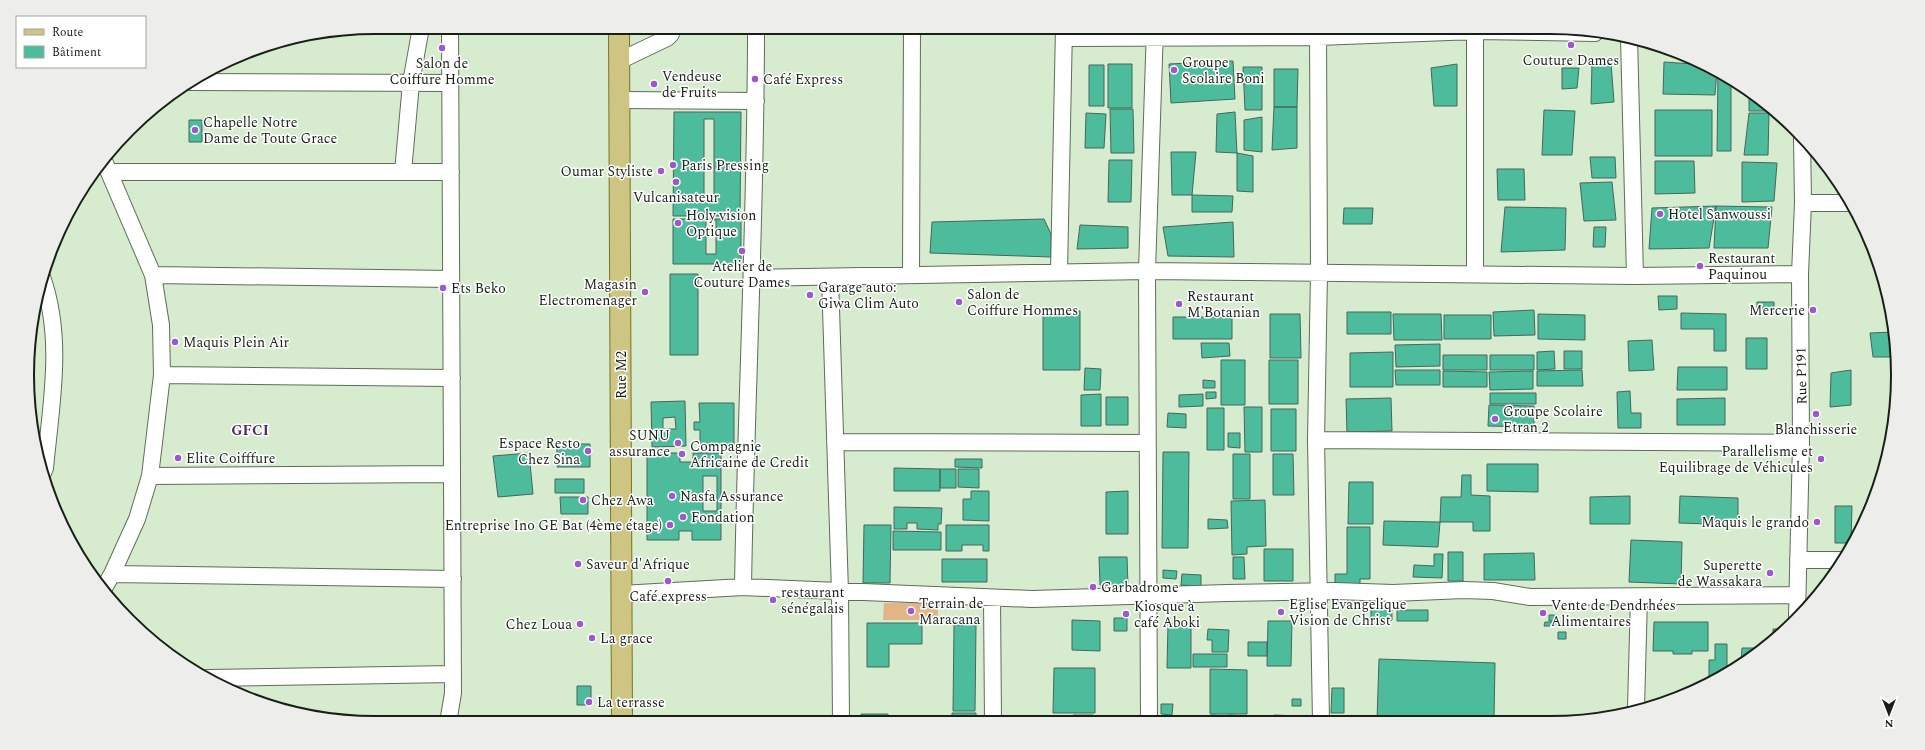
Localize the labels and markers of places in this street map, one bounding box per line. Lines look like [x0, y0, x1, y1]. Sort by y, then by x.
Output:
marker: Couture Dames [1566, 40, 1576, 50]
marker: Salon de Coiffure Homme [437, 43, 447, 53]
place label: Couture Dames [1523, 50, 1619, 71]
place label: Groupe Scolaire Boni [1182, 52, 1265, 89]
place label: Salon de Coiffure Homme [389, 53, 495, 90]
marker: Groupe Scolaire Boni [1169, 65, 1179, 75]
place label: Vendeuse de Fruits [662, 66, 722, 103]
place label: Café Express [763, 69, 843, 90]
marker: Café Express [750, 74, 760, 84]
marker: Vendeuse de Fruits [649, 79, 659, 89]
place label: Chapelle Notre Dame de Toute Grace [203, 112, 337, 149]
marker: Chapelle Notre Dame de Toute Grace [190, 125, 200, 135]
place label: Paris Pressing [681, 155, 769, 176]
marker: Paris Pressing [668, 160, 678, 170]
place label: Oumar Styliste [561, 161, 653, 182]
marker: Oumar Styliste [656, 166, 666, 176]
marker: Vulcanisateur [671, 177, 681, 187]
place label: Vulcanisateur [633, 187, 719, 208]
place label: Hotel Sanwoussi [1668, 204, 1771, 225]
place label: Holy vision Optique [686, 205, 756, 242]
marker: Hotel Sanwoussi [1655, 209, 1665, 219]
marker: Holy vision Optique [673, 218, 683, 228]
marker: Atelier de Couture Dames [737, 246, 747, 256]
place label: Restaurant Paquinou [1708, 248, 1775, 285]
place label: Atelier de Couture Dames [694, 256, 790, 293]
marker: Restaurant Paquinou [1695, 261, 1705, 271]
place label: Magasin Electromenager [539, 274, 637, 311]
place label: Garage auto: Giwa Clim Auto [818, 277, 919, 314]
place label: Ets Beko [451, 278, 506, 299]
marker: Ets Beko [438, 283, 448, 293]
place label: Salon de Coiffure Hommes [967, 284, 1078, 321]
place label: Restaurant M'Botanian [1187, 286, 1260, 323]
marker: Magasin Electromenager [640, 287, 650, 297]
marker: Garage auto: Giwa Clim Auto [805, 290, 815, 300]
marker: Salon de Coiffure Hommes [954, 297, 964, 307]
marker: Restaurant M'Botanian [1174, 299, 1184, 309]
place label: Mercerie [1749, 300, 1805, 321]
marker: Mercerie [1808, 305, 1818, 315]
place label: Maquis Plein Air [183, 332, 290, 353]
marker: Maquis Plein Air [170, 337, 180, 347]
place label: Groupe Scolaire Etran 2 [1503, 401, 1603, 438]
marker: Blanchisserie [1811, 409, 1821, 419]
marker: Groupe Scolaire Etran 2 [1490, 414, 1500, 424]
place label: Blanchisserie [1775, 419, 1858, 440]
place label: SUNU assurance [609, 425, 670, 462]
place label: Espace Resto Chez Sina [499, 433, 580, 470]
place label: Compagnie Africaine de Credit [690, 436, 809, 473]
marker: SUNU assurance [673, 438, 683, 448]
place label: Parallelisme et Equilibrage de Véhicules [1659, 441, 1813, 478]
marker: Espace Resto Chez Sina [583, 446, 593, 456]
place label: Elite Coifffure [186, 448, 276, 469]
marker: Compagnie Africaine de Credit [677, 449, 687, 459]
marker: Elite Coifffure [173, 453, 183, 463]
marker: Parallelisme et Equilibrage de Véhicules [1816, 454, 1826, 464]
place label: Nasfa Assurance [680, 486, 784, 507]
place label: Chez Awa [591, 490, 654, 511]
marker: Nasfa Assurance [667, 491, 677, 501]
marker: Chez Awa [578, 495, 588, 505]
place label: Fondation [691, 507, 755, 528]
marker: Fondation [678, 512, 688, 522]
place label: Maquis le grando [1701, 512, 1809, 533]
place label: Entreprise Ino GE Bat (4ème étage) [445, 515, 662, 536]
marker: Maquis le grando [1812, 517, 1822, 527]
marker: Entreprise Ino GE Bat (4ème étage) [665, 520, 675, 530]
place label: Saveur d'Afrique [586, 554, 690, 575]
place label: Superette de Wassakara [1678, 555, 1762, 592]
marker: Saveur d'Afrique [573, 559, 583, 569]
marker: Superette de Wassakara [1765, 568, 1775, 578]
marker: Café express [663, 576, 673, 586]
place label: Garbadrome [1101, 577, 1179, 598]
place label: restaurant sénégalais [781, 582, 845, 619]
marker: Garbadrome [1088, 582, 1098, 592]
place label: Café express [629, 586, 707, 607]
place label: Terrain de Maracana [919, 593, 983, 630]
place label: Eglise Evangelique Vision de Christ [1289, 594, 1407, 631]
marker: restaurant sénégalais [768, 595, 778, 605]
place label: Vente de Dendrhées Alimentaires [1551, 595, 1676, 632]
place label: Kiosque à café Aboki [1134, 596, 1200, 633]
marker: Terrain de Maracana [906, 606, 916, 616]
marker: Eglise Evangelique Vision de Christ [1276, 607, 1286, 617]
marker: Vente de Dendrhées Alimentaires [1538, 608, 1548, 618]
marker: Kiosque à café Aboki [1121, 609, 1131, 619]
place label: Chez Loua [506, 614, 572, 635]
marker: Chez Loua [575, 619, 585, 629]
place label: La grace [600, 628, 653, 649]
marker: La grace [587, 633, 597, 643]
place label: La terrasse [597, 692, 665, 713]
marker: La terrasse [584, 697, 594, 707]

